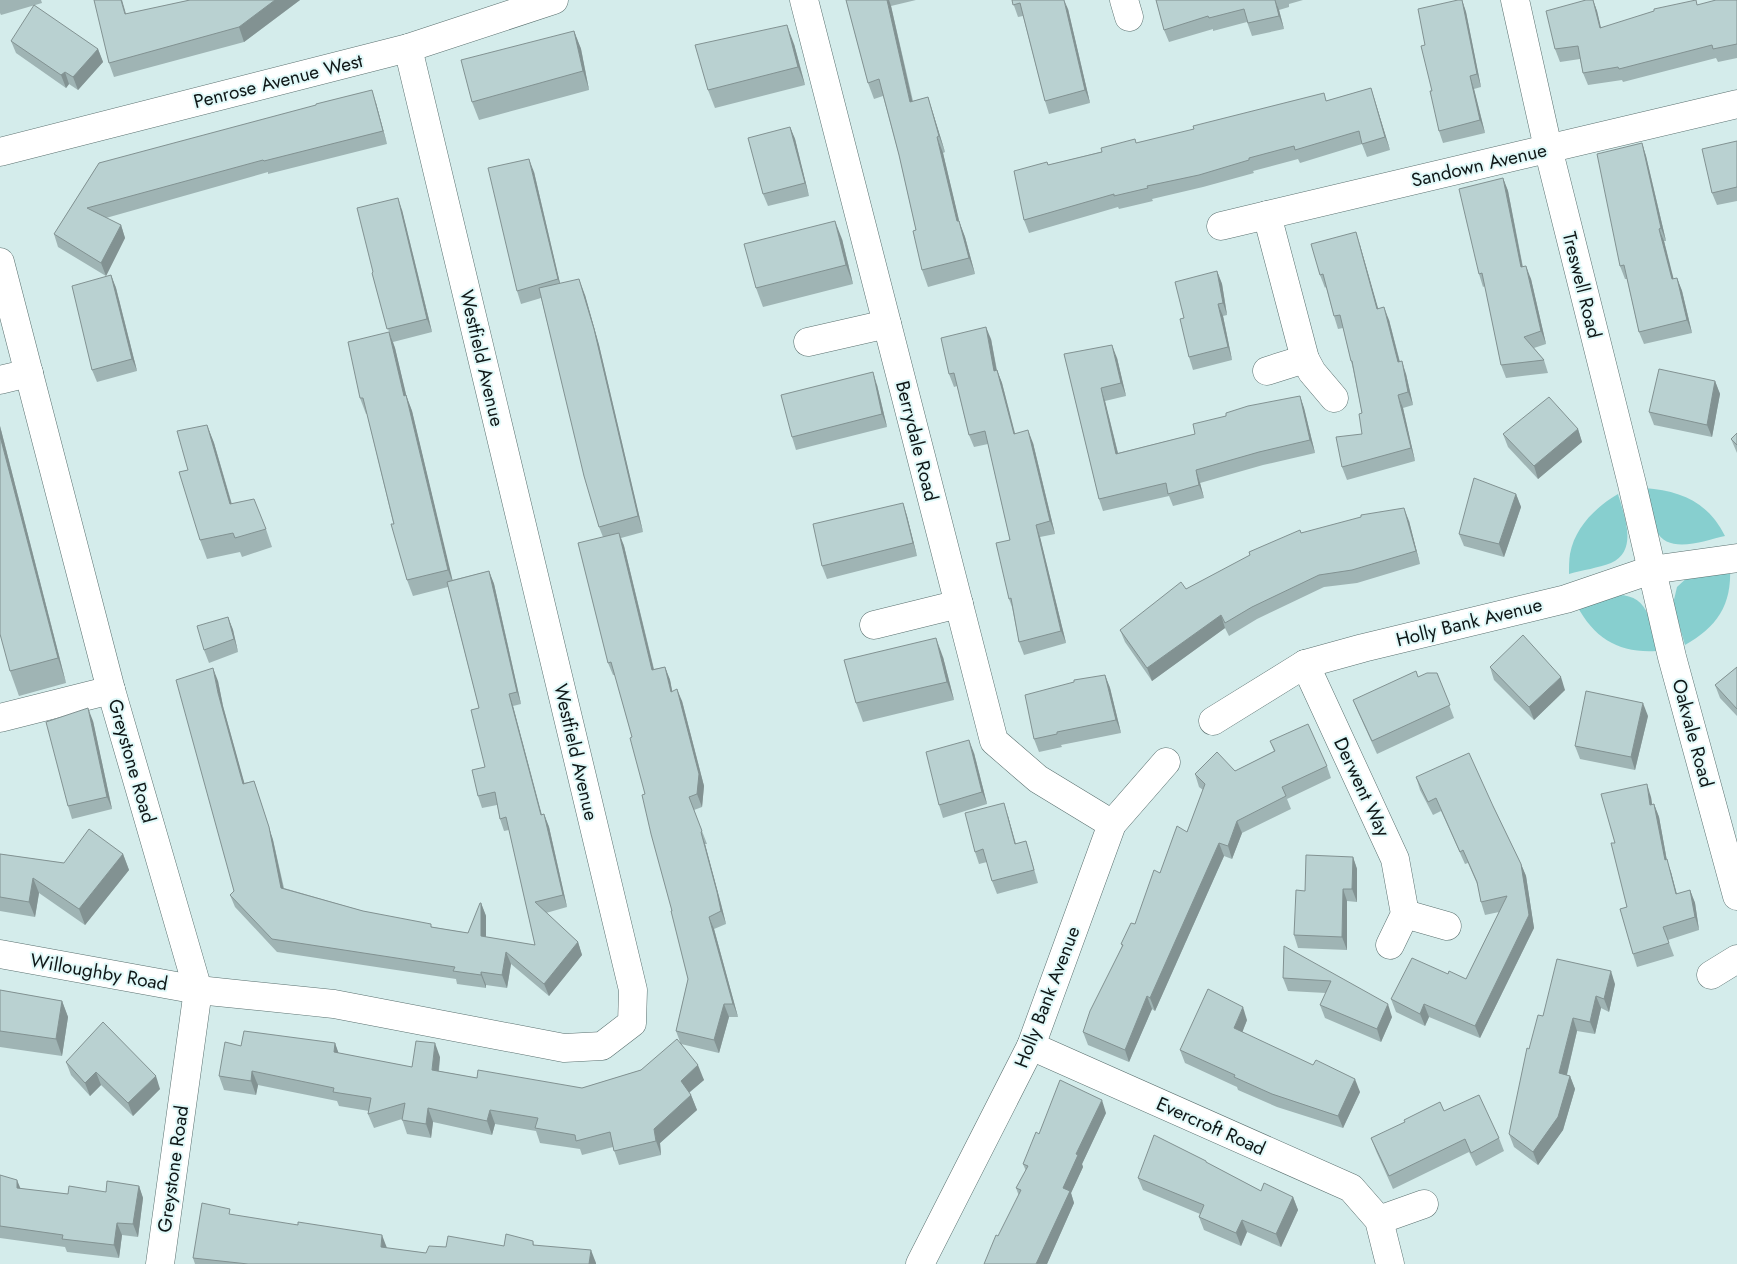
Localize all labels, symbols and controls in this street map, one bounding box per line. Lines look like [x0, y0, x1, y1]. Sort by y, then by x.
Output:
street label: Penrose Avenue West [191, 47, 366, 115]
street label: Sandown Avenue [1409, 136, 1550, 194]
street label: Treswell Road [1556, 229, 1608, 341]
street label: Westfield Avenue [453, 287, 511, 429]
street label: Berrydale Road [889, 378, 945, 504]
street label: Holly Bank Avenue [1393, 591, 1545, 653]
street label: Oakvale Road [1666, 676, 1720, 790]
street label: Westfield Avenue [547, 681, 605, 823]
street label: Greystone Road [101, 696, 163, 826]
street label: Derwent Way [1327, 733, 1397, 842]
street label: Holly Bank Avenue [1008, 922, 1087, 1072]
street label: Willoughby Road [28, 947, 170, 997]
street label: Evercroft Road [1152, 1090, 1270, 1162]
street label: Greystone Road [151, 1104, 195, 1234]

